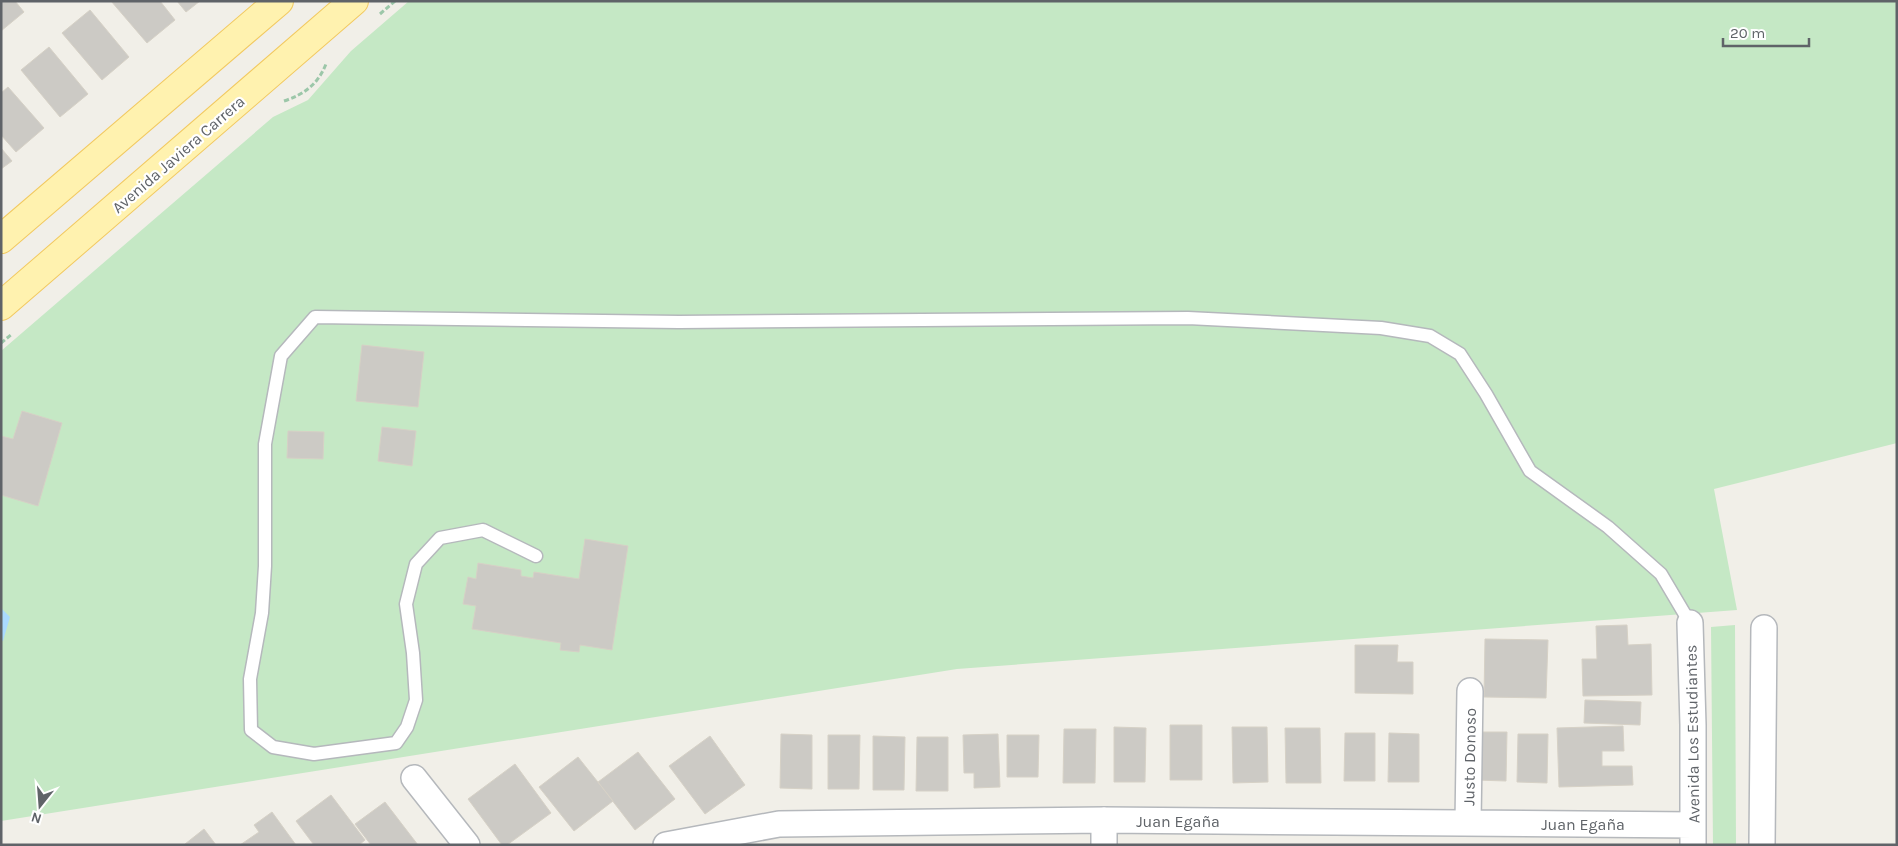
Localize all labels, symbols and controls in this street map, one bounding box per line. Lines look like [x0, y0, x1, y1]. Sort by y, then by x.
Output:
scale bar [1723, 15, 1809, 47]
text: 20 m [1730, 24, 1765, 42]
street label: Avenida Javiera Carrera [108, 92, 248, 217]
street label: Avenida Los Estudiantes [1681, 645, 1704, 823]
street label: Justo Donoso [1459, 708, 1480, 806]
north arrow [15, 781, 65, 831]
text: N [29, 808, 44, 828]
street label: Juan Egaña [1136, 812, 1220, 831]
street label: Juan Egaña [1541, 815, 1625, 834]

